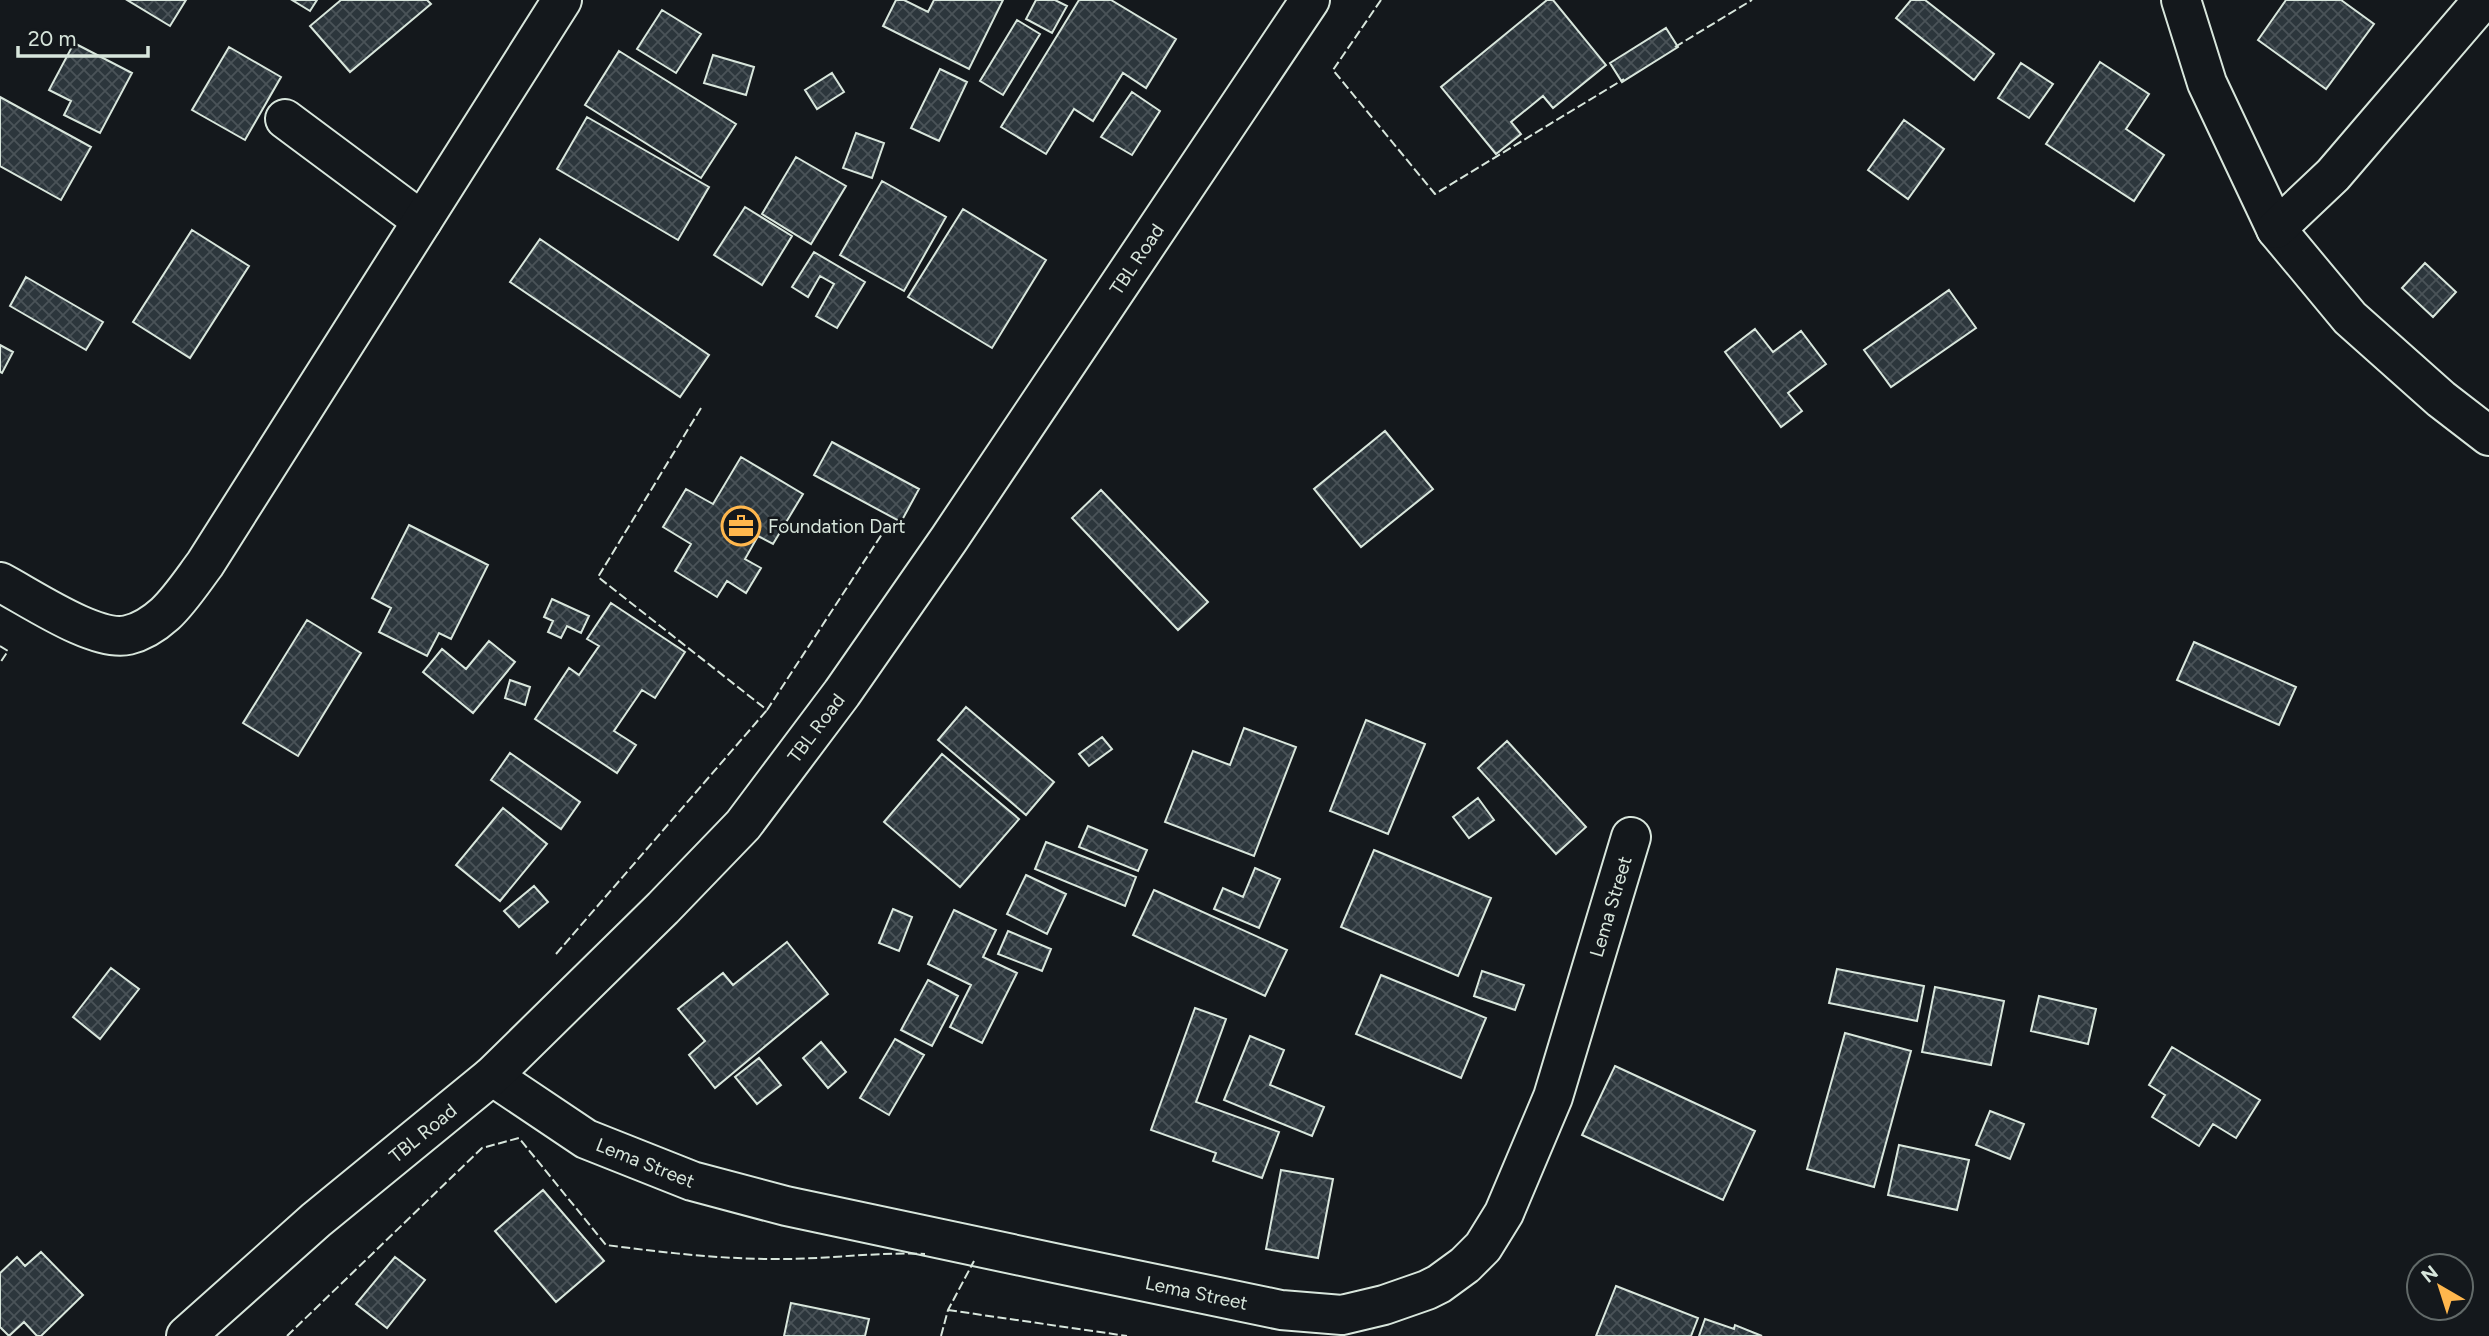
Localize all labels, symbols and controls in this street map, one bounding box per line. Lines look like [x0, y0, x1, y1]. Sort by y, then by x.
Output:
scale bar [18, 14, 147, 58]
text: 20 m [28, 26, 76, 51]
street label: TBL Road [1104, 219, 1168, 299]
office icon: Foundation Dart [720, 505, 762, 547]
place label: Foundation Dart [768, 515, 906, 538]
street label: TBL Road [782, 689, 849, 767]
street label: Lema Street [1584, 853, 1636, 960]
street label: TBL Road [384, 1098, 461, 1167]
street label: Lema Street [593, 1133, 698, 1192]
north arrow [2405, 1252, 2475, 1322]
text: N [2417, 1261, 2443, 1288]
street label: Lema Street [1143, 1271, 1250, 1314]

